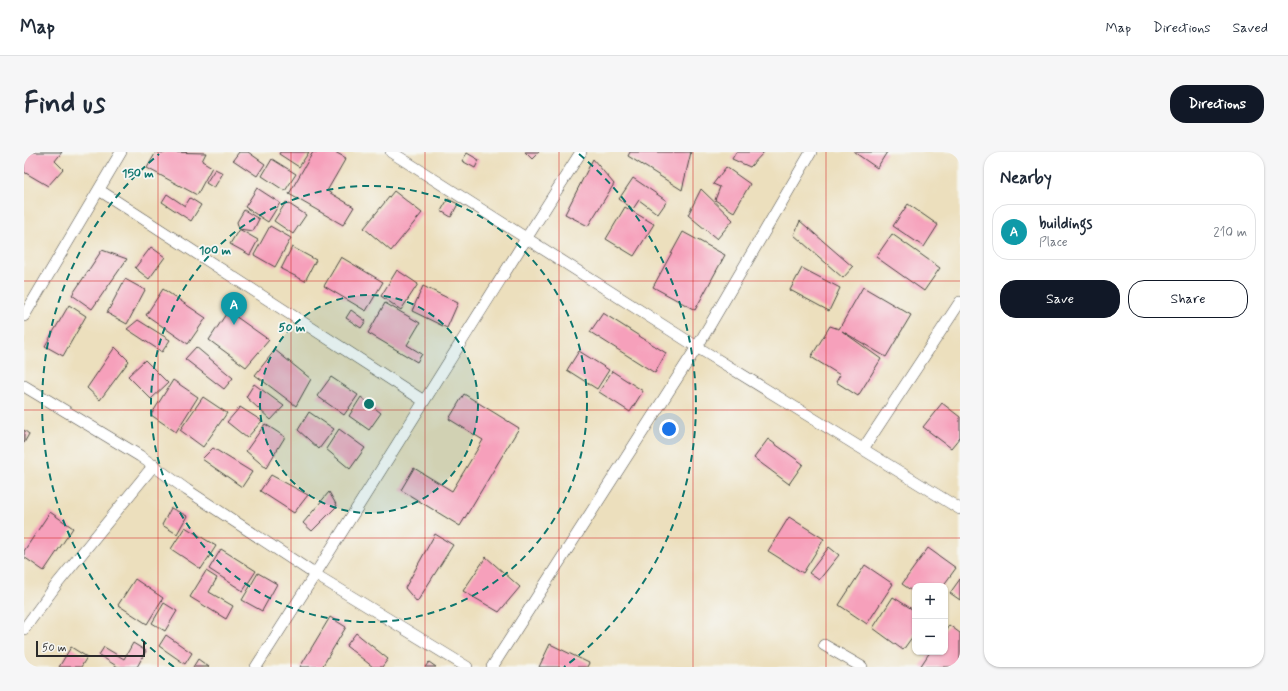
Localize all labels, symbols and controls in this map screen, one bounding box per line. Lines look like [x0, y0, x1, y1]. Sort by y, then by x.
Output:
text: Map [20, 15, 55, 40]
text: Map [1105, 19, 1131, 37]
text: Directions [1153, 19, 1211, 37]
text: Saved [1233, 19, 1268, 37]
button: Directions [1170, 85, 1264, 123]
text: Find us [24, 86, 105, 123]
text: 150 m [122, 166, 154, 182]
text: Nearby [1000, 167, 1052, 189]
text: buildings [1039, 214, 1093, 234]
text: A [1010, 224, 1018, 241]
text: 210 m [1213, 224, 1247, 241]
text: Place [1039, 234, 1068, 251]
text: 100 m [199, 243, 232, 259]
button: Save [1000, 280, 1120, 318]
button: Share [1128, 280, 1248, 318]
pin: A [221, 292, 247, 325]
text: 50 m [279, 320, 306, 336]
centre of rings [362, 397, 376, 411]
your location [659, 419, 679, 439]
map controls [912, 583, 948, 655]
button: + [912, 583, 948, 619]
button: − [912, 619, 948, 655]
scale bar [36, 639, 145, 658]
text: 50 m [42, 641, 67, 655]

